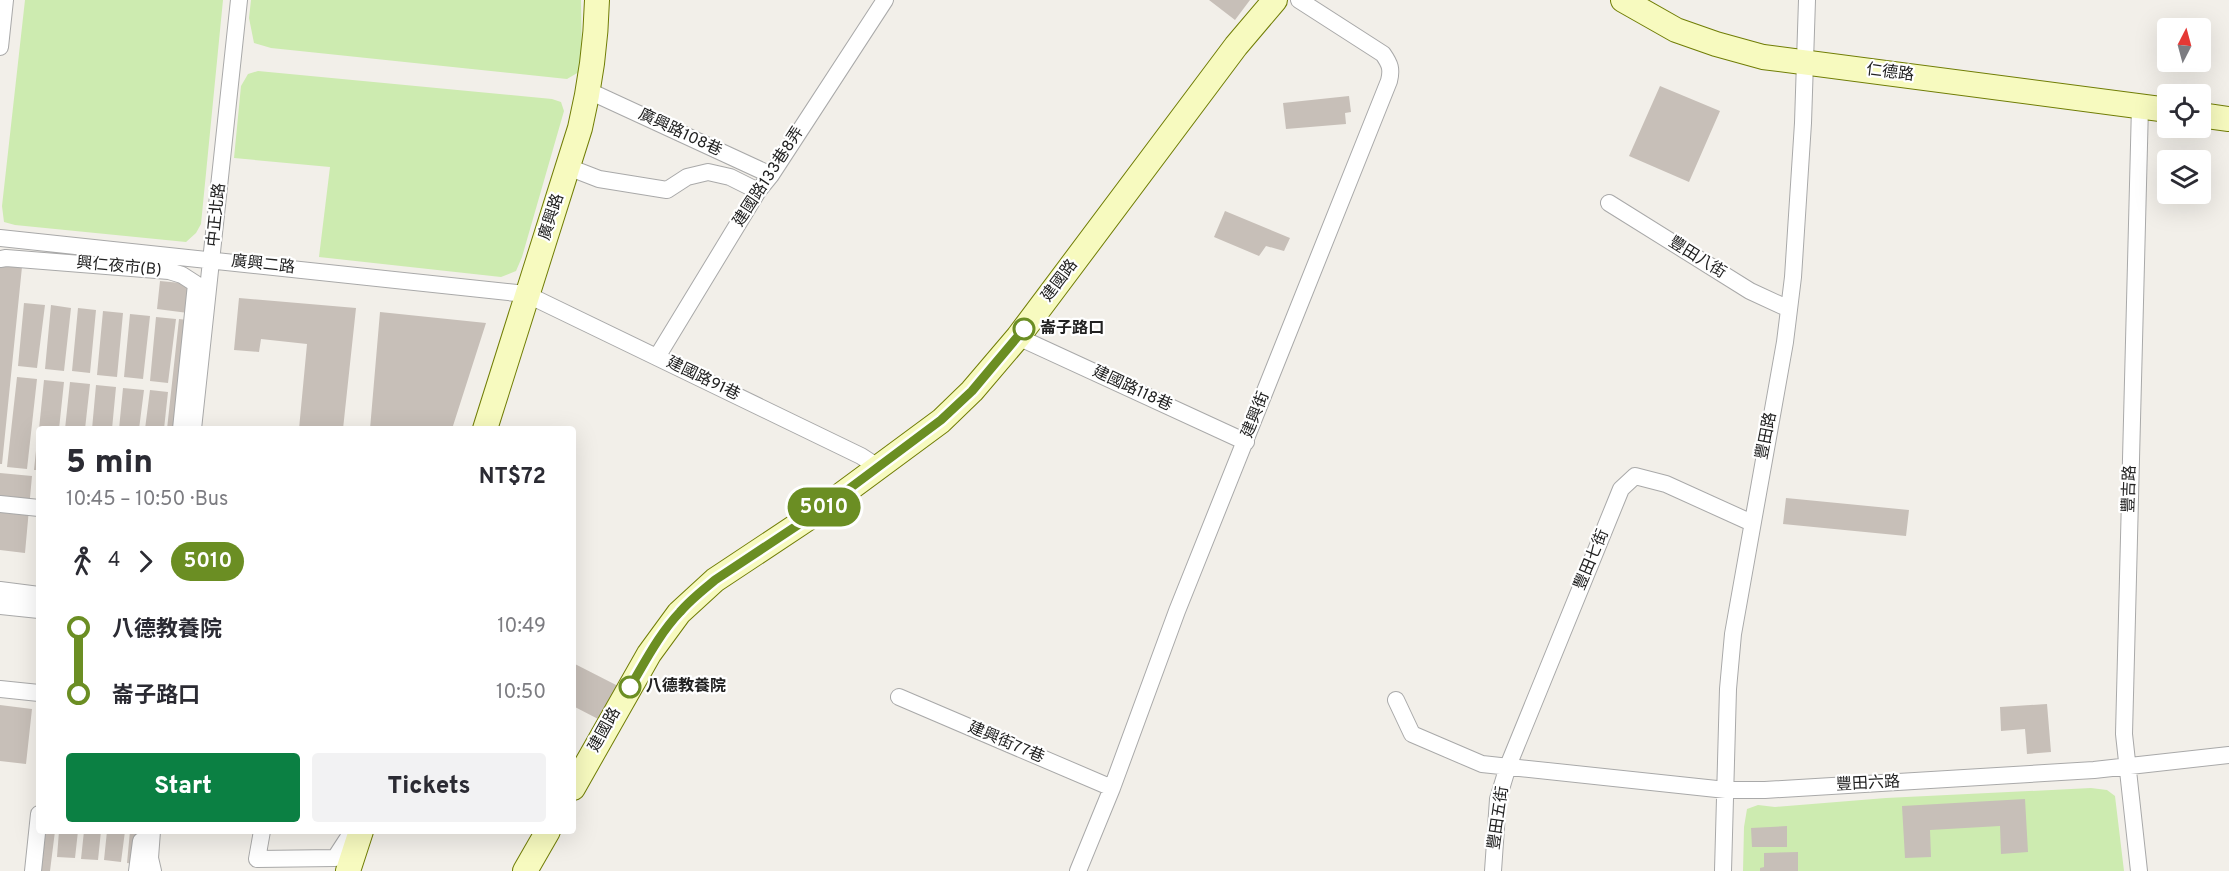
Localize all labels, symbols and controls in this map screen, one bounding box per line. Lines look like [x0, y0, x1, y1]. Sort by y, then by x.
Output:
north arrow [2157, 18, 2211, 72]
map controls [2157, 18, 2211, 204]
street label: 仁德路 [1865, 60, 1915, 86]
button: locate [2157, 84, 2211, 138]
street label: 廣興路108巷 [635, 105, 725, 161]
street label: 建國路133巷8弄 [729, 123, 809, 231]
button: layers [2157, 150, 2211, 204]
street label: 中正北路 [204, 182, 230, 248]
street label: 廣興路 [535, 191, 569, 243]
street label: 豐田八街 [1665, 233, 1729, 283]
street label: 廣興二路 [230, 252, 296, 278]
street label: 興仁夜市(B) [76, 253, 162, 281]
street label: 建國路 [1038, 256, 1082, 306]
marker: 崙子路口 [1013, 318, 1035, 340]
place label: 崙子路口 [1040, 319, 1104, 339]
street label: 建國路91巷 [663, 353, 743, 405]
street label: 建國路118巷 [1089, 362, 1175, 416]
street label: 建興街 [1238, 389, 1274, 441]
street label: 豐田路 [1753, 411, 1781, 461]
text: 5 min [66, 443, 153, 485]
text: NT$72 [479, 464, 546, 491]
street label: 豐吉路 [2119, 465, 2141, 513]
text: 10:45 – 10:50 · Bus [66, 487, 228, 513]
line badge: 5010 [782, 488, 866, 526]
text: 5010 [800, 494, 848, 521]
street label: 豐田七街 [1570, 527, 1614, 593]
icon: walk [66, 545, 99, 578]
icon: forward [129, 545, 162, 578]
text: 4 [108, 548, 120, 574]
text: 5010 [183, 548, 232, 575]
text: 10:49 [497, 614, 546, 640]
text: 八德教養院 [112, 617, 222, 644]
marker: 八德教養院 [619, 676, 641, 698]
place label: 八德教養院 [646, 676, 726, 697]
text: 10:50 [496, 680, 546, 706]
text: 崙子路口 [112, 683, 200, 710]
street label: 建國路 [585, 704, 625, 756]
street label: 建興街77巷 [965, 718, 1047, 768]
button: Start [66, 753, 300, 822]
button: Tickets [312, 753, 546, 822]
street label: 豐田六路 [1836, 772, 1900, 796]
street label: 豐田五街 [1485, 785, 1513, 851]

